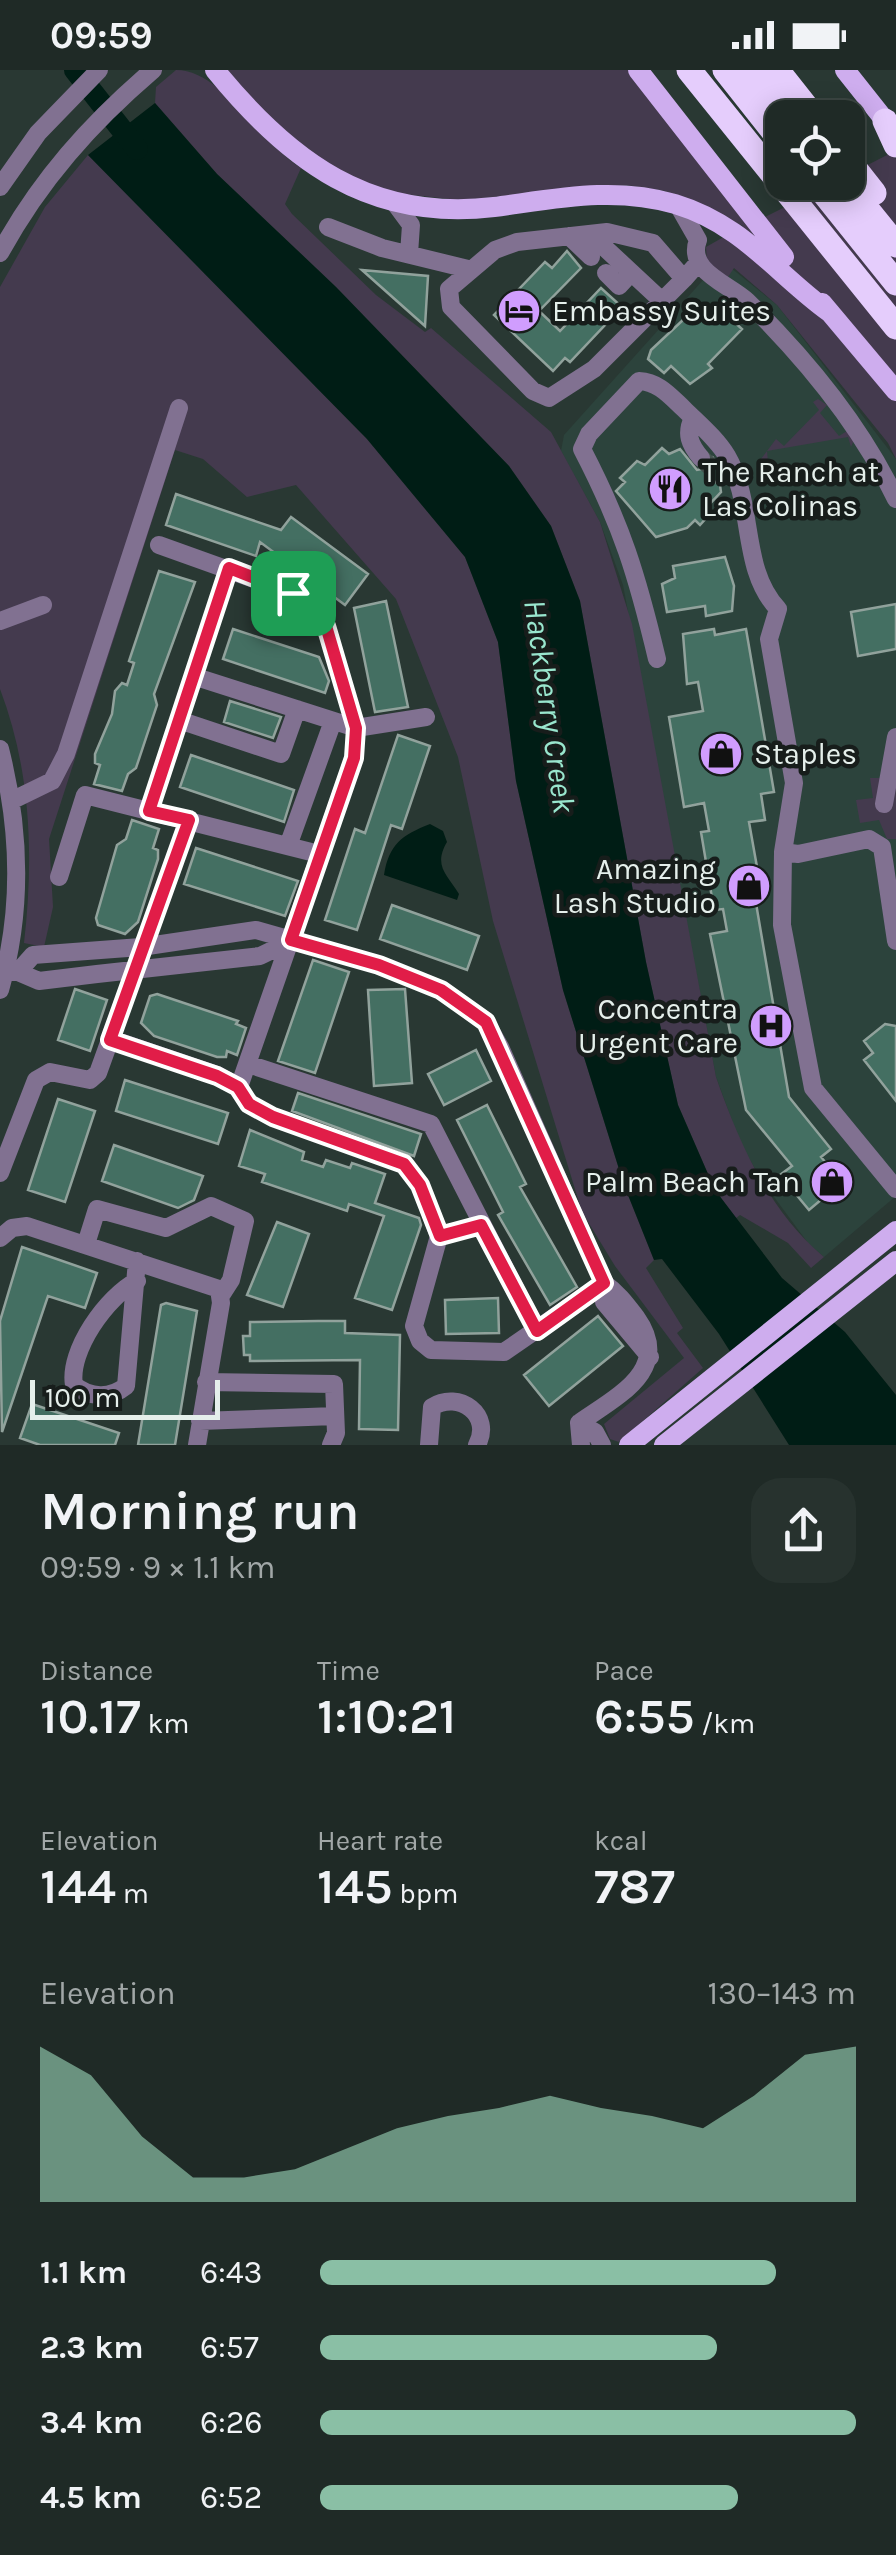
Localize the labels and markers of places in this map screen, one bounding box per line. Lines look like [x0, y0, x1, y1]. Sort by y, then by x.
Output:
hotel icon: Embassy Suites [496, 288, 542, 334]
place label: Embassy Suites [552, 293, 771, 329]
place label: The Ranch at Las Colinas [702, 454, 879, 524]
restaurant icon: The Ranch at Las Colinas [647, 466, 693, 512]
pin [251, 551, 336, 636]
shop icon: Staples [698, 731, 744, 777]
place label: Staples [754, 736, 857, 772]
place label: Amazing Lash Studio [554, 851, 716, 921]
shop icon: Amazing Lash Studio [726, 863, 772, 909]
place label: Concentra Urgent Care [578, 991, 738, 1061]
hospital icon: Concentra Urgent Care [748, 1003, 794, 1049]
shop icon: Palm Beach Tan [809, 1159, 855, 1205]
place label: Palm Beach Tan [585, 1164, 800, 1200]

